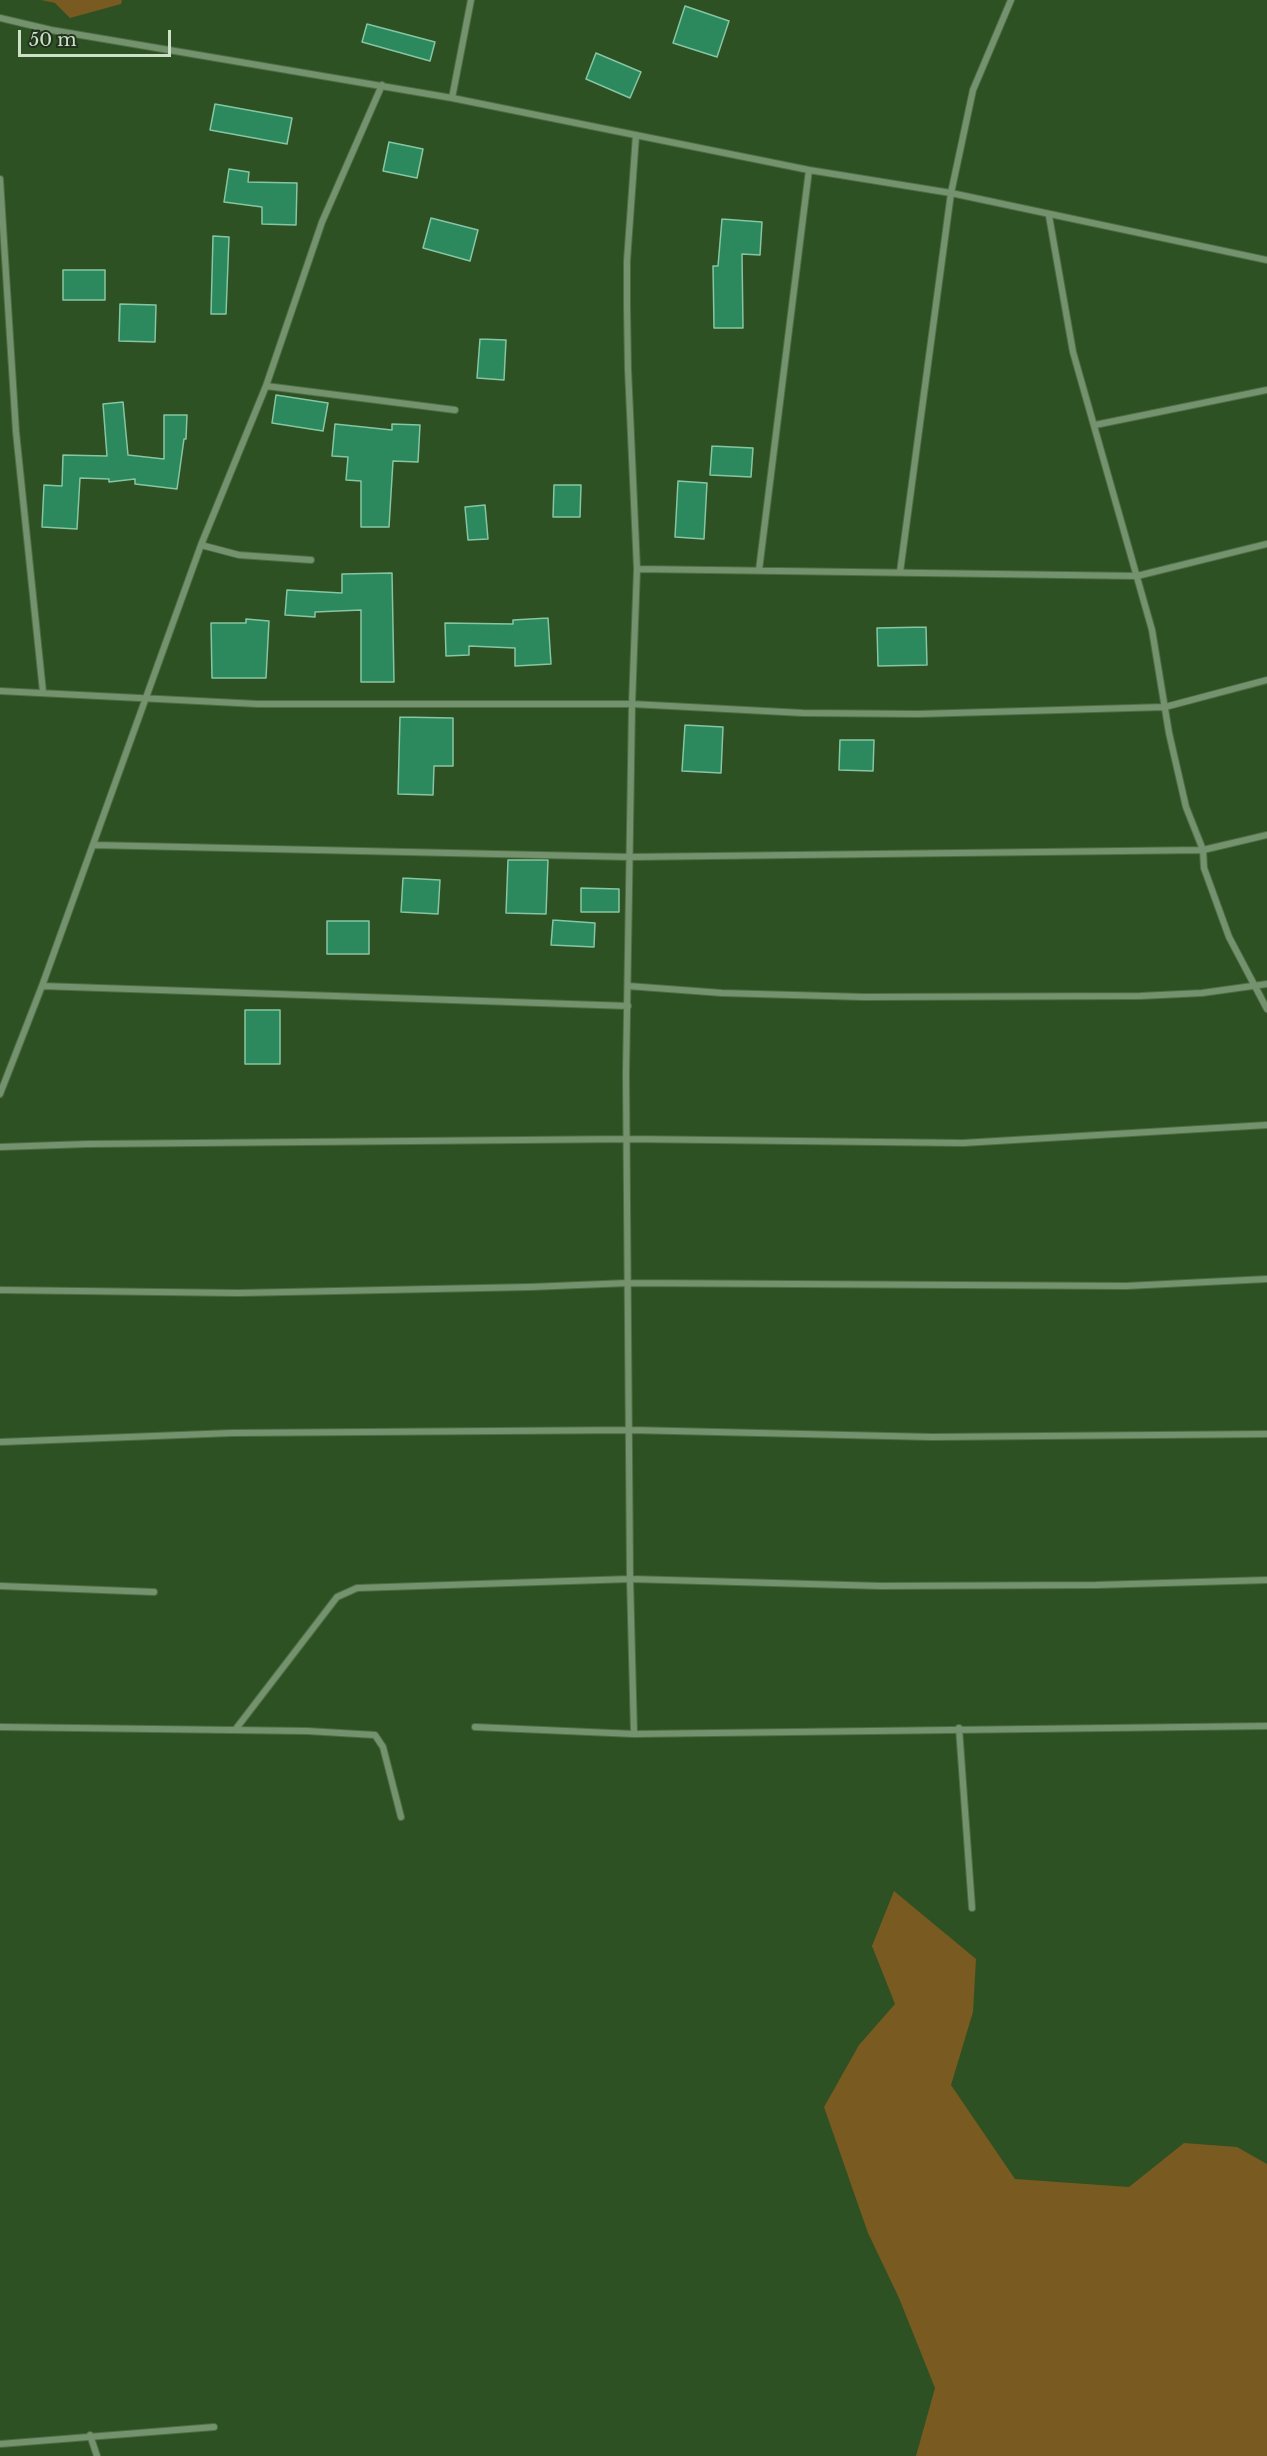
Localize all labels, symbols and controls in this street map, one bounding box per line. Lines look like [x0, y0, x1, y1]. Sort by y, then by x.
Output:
scale bar [21, 18, 174, 56]
text: 50 m [29, 29, 77, 51]

